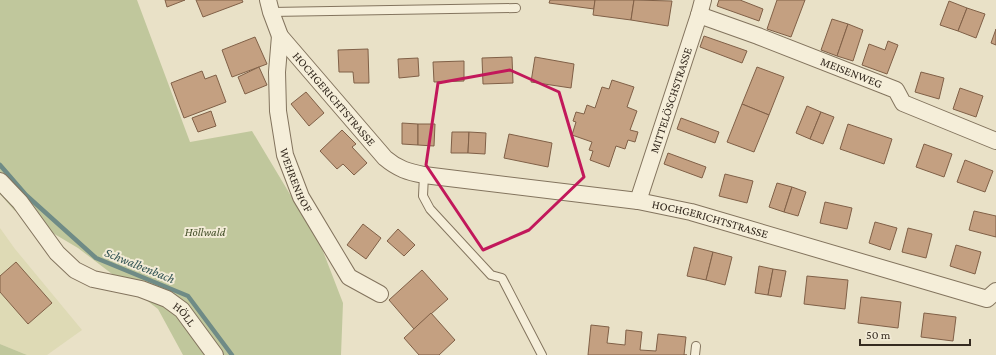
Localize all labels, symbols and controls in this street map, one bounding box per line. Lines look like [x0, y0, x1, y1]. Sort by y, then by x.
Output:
street label: MITTELÖSCHSTRASSE [647, 45, 695, 155]
street label: HOCHGERICHTSTRASSE [290, 49, 379, 149]
street label: MEISENWEG [819, 54, 885, 91]
street label: WEHRENHOF [277, 147, 316, 215]
street label: HOCHGERICHTSTRASSE [651, 197, 770, 241]
park label: Höllwald [185, 225, 226, 239]
water label: Schwalbenbach [103, 245, 177, 286]
street label: HÖLL [170, 299, 199, 329]
scale bar [860, 321, 970, 347]
text: 50 m [866, 328, 891, 342]

